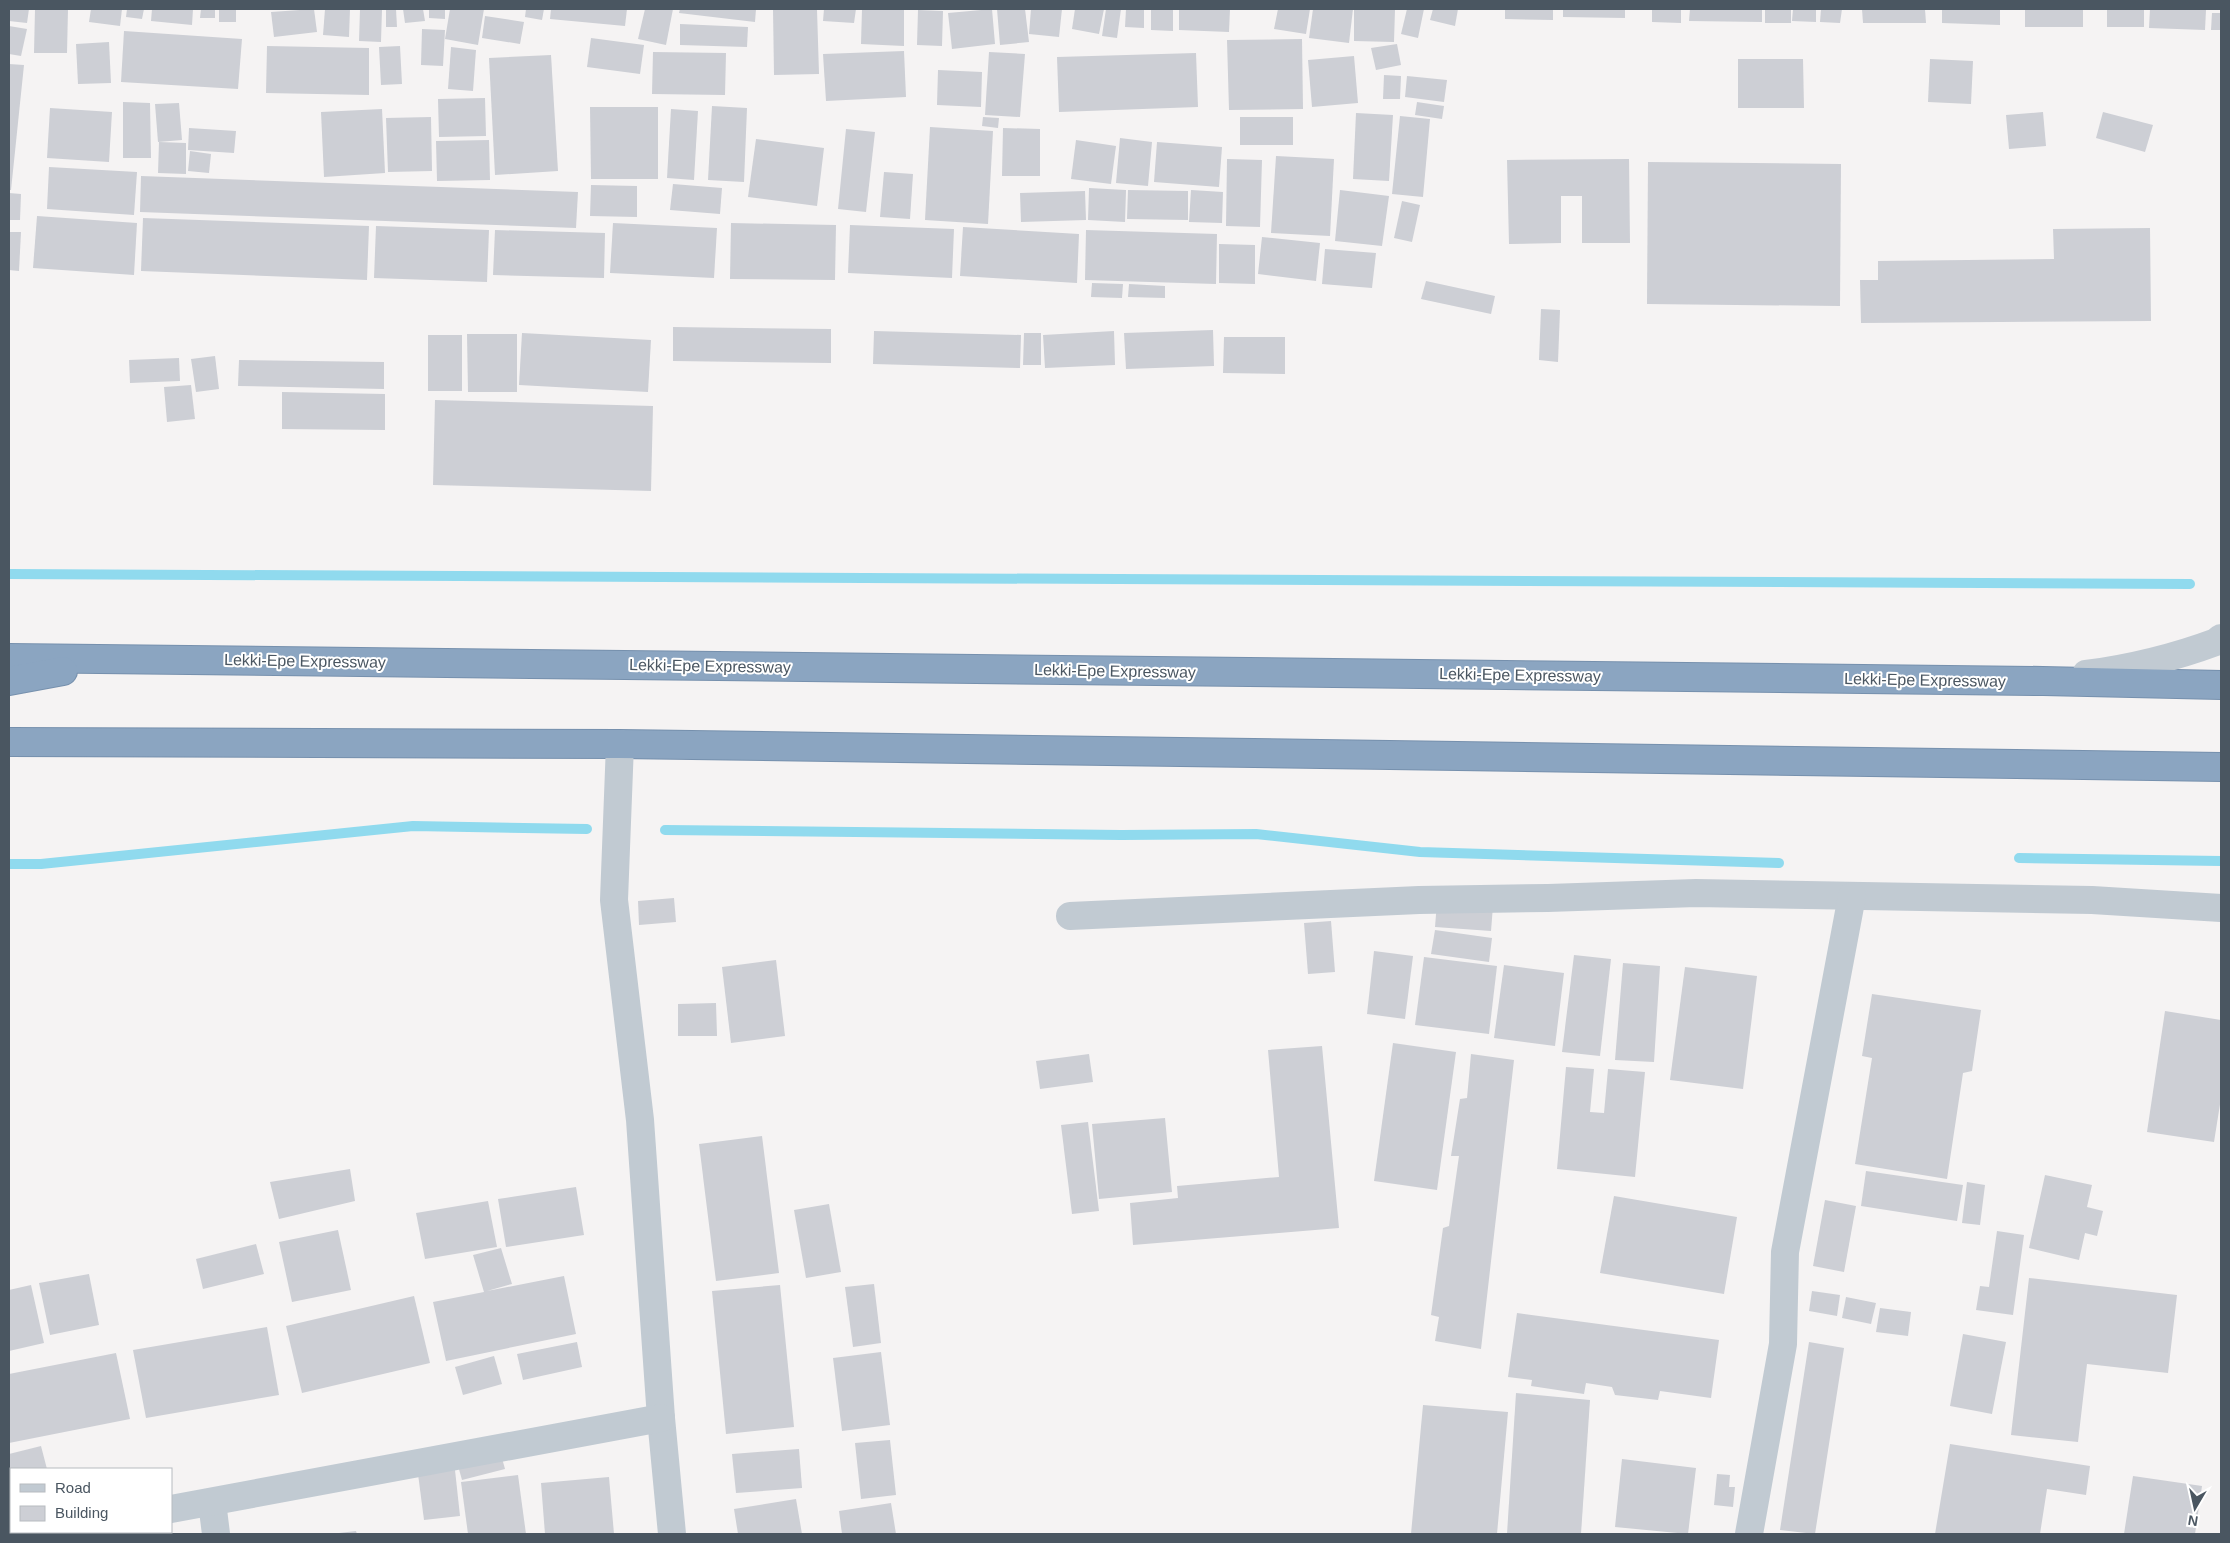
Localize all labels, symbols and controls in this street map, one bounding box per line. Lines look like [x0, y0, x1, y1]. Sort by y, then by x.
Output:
street label: Lekki-Epe Expressway [224, 651, 386, 671]
street label: Lekki-Epe Expressway [629, 656, 791, 676]
street label: Lekki-Epe Expressway [1034, 661, 1196, 681]
street label: Lekki-Epe Expressway [1439, 665, 1601, 685]
street label: Lekki-Epe Expressway [1844, 670, 2006, 690]
legend [10, 1468, 172, 1533]
text: Road [55, 1479, 91, 1496]
north arrow [2170, 1483, 2220, 1533]
text: Building [55, 1504, 108, 1521]
text: N [2187, 1512, 2199, 1530]

